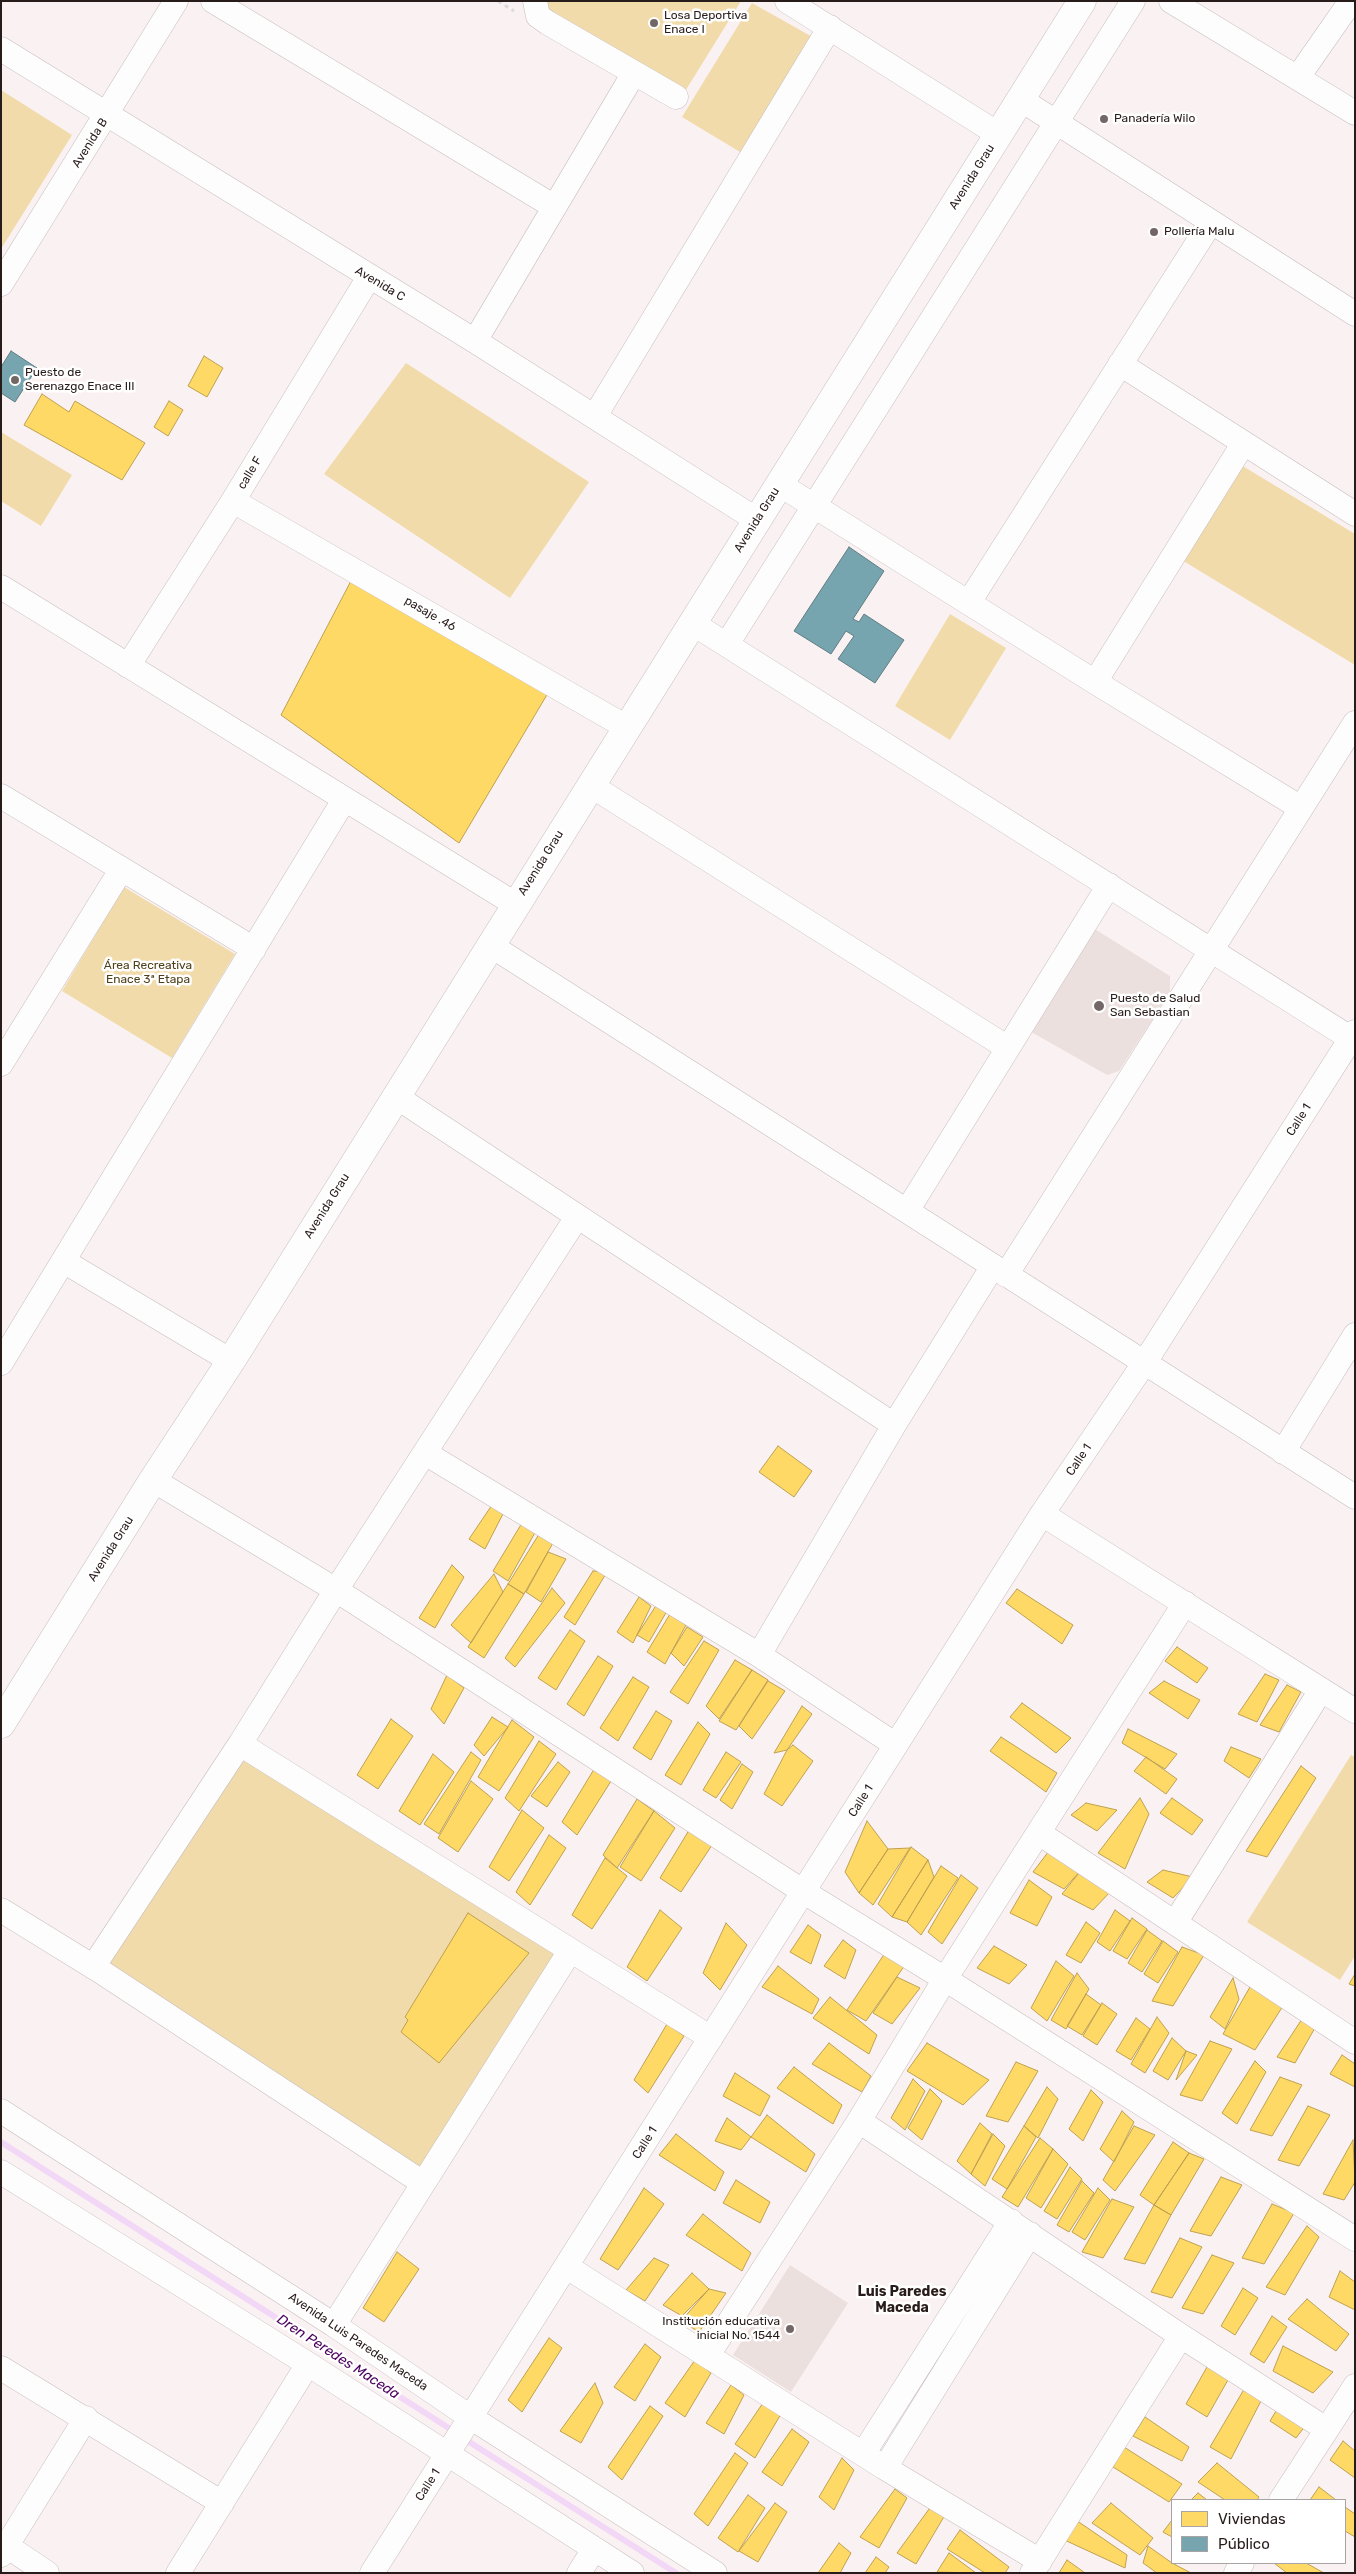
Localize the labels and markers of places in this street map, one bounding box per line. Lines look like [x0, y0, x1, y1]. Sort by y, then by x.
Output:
place label: Losa Deportiva Enace I [664, 9, 747, 37]
marker: Losa Deportiva Enace I [648, 17, 660, 29]
place label: Panadería Wilo [1114, 112, 1195, 126]
marker: Panadería Wilo [1098, 113, 1110, 125]
place label: Pollería Malu [1164, 225, 1234, 239]
marker: Pollería Malu [1148, 226, 1160, 238]
place label: Puesto de Serenazgo Enace III [25, 366, 135, 394]
marker: Puesto de Serenazgo Enace III [9, 374, 21, 386]
place label: Puesto de Salud San Sebastian [1110, 992, 1200, 1020]
marker: Puesto de Salud San Sebastian [1092, 999, 1106, 1013]
place label: Institución educativa inicial No. 1544 [662, 2315, 780, 2343]
marker: Institución educativa inicial No. 1544 [784, 2323, 796, 2335]

